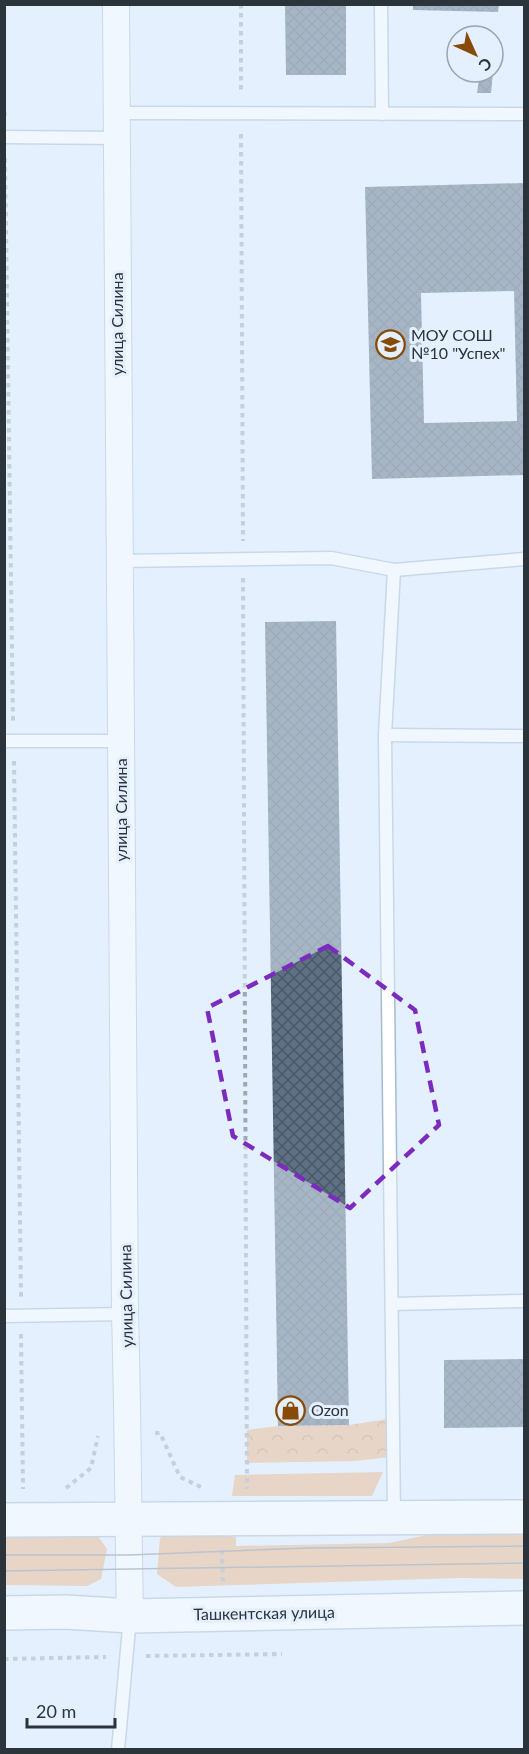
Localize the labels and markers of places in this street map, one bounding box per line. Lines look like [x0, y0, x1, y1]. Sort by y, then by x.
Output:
place label: МОУ СОШ №10 "Успех" [411, 325, 506, 362]
school or university icon: МОУ СОШ №10 "Успех" [374, 328, 406, 360]
shop icon: Ozon [274, 1394, 306, 1426]
place label: Ozon [311, 1400, 349, 1419]

